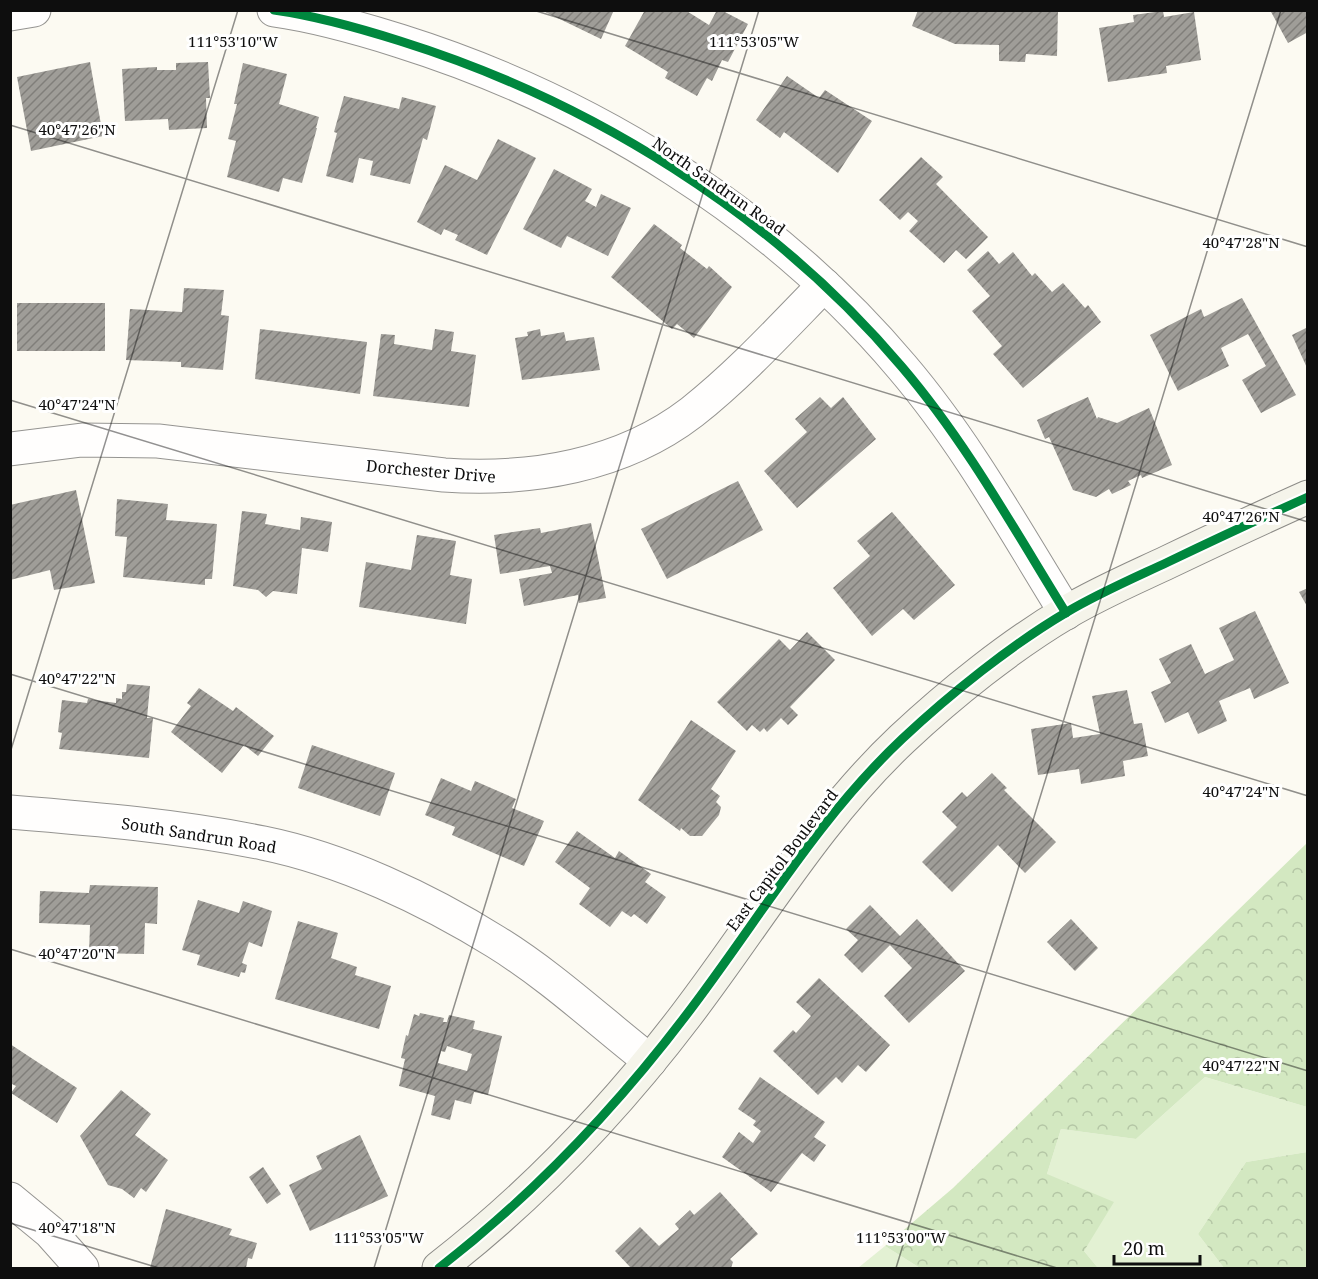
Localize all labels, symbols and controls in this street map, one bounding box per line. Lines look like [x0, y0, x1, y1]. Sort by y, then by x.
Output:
text: 111°53'10"W [188, 31, 278, 51]
text: 111°53'05"W [709, 31, 799, 51]
text: 40°47'26"N [38, 119, 116, 139]
street label: North Sandrun Road [648, 132, 790, 240]
text: 40°47'28"N [1202, 232, 1280, 252]
text: 40°47'24"N [38, 394, 116, 414]
street label: Dorchester Drive [365, 454, 497, 488]
text: 40°47'26"N [1202, 506, 1280, 526]
text: 40°47'22"N [38, 668, 116, 688]
text: 40°47'24"N [1202, 781, 1280, 801]
street label: East Capitol Boulevard [721, 784, 843, 936]
street label: South Sandrun Road [120, 812, 278, 858]
text: 40°47'20"N [38, 943, 116, 963]
text: 40°47'22"N [1202, 1055, 1280, 1075]
text: 40°47'18"N [38, 1217, 116, 1237]
text: 111°53'05"W [334, 1227, 424, 1247]
text: 111°53'00"W [856, 1227, 946, 1247]
scale bar [1114, 1228, 1200, 1266]
text: 20 m [1123, 1236, 1165, 1260]

